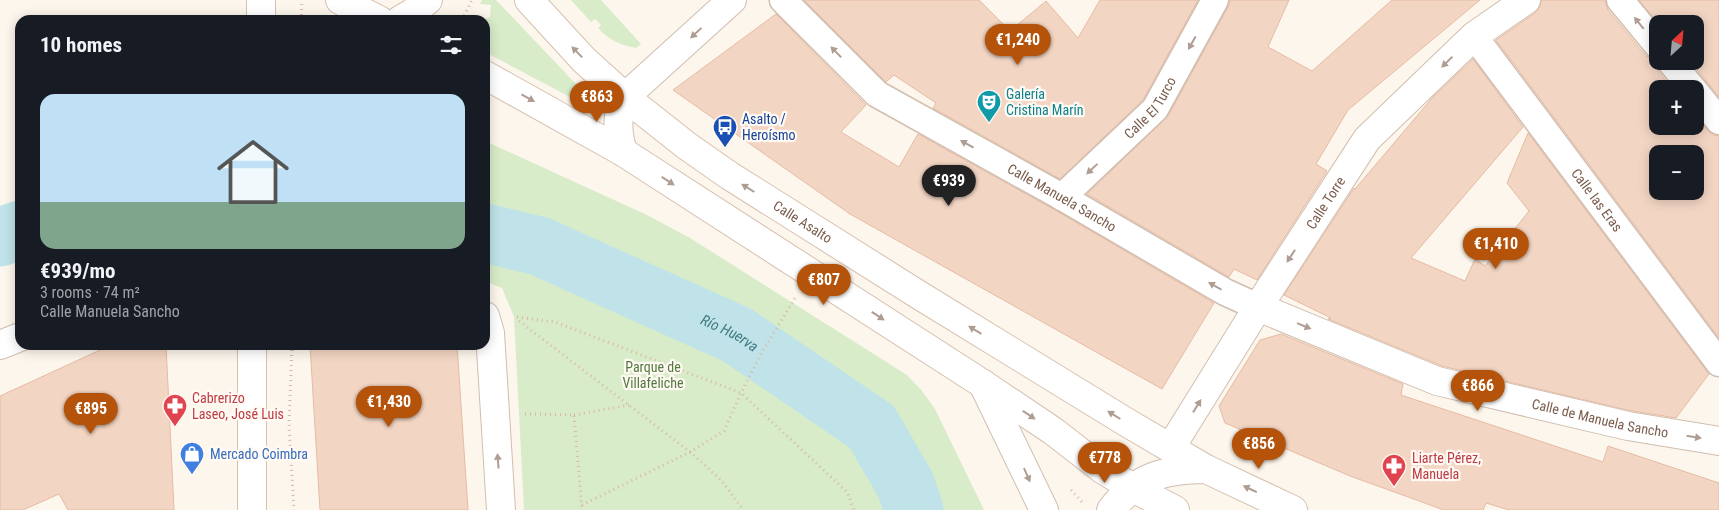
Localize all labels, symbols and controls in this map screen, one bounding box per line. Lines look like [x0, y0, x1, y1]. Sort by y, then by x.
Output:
north arrow [1649, 15, 1704, 70]
map controls [1649, 15, 1704, 200]
one-way arrow [1633, 17, 1644, 30]
pin: €1,240 [977, 23, 1059, 66]
one-way arrow [690, 27, 702, 39]
text: €1,240 [996, 30, 1040, 49]
icon: filters [437, 31, 465, 59]
text: 10 homes [40, 33, 122, 57]
one-way arrow [1187, 36, 1196, 49]
one-way arrow [571, 46, 583, 58]
one-way arrow [830, 46, 842, 58]
one-way arrow [1441, 56, 1453, 68]
street label: Calle El Turco [1121, 74, 1179, 142]
pin: €863 [567, 80, 627, 123]
button: + [1649, 80, 1704, 135]
place label: Galería Cristina Marín [1006, 86, 1083, 118]
text: €863 [581, 87, 613, 106]
theatre icon: Galería Cristina Marín [976, 89, 1002, 123]
one-way arrow [521, 94, 535, 102]
place label: Asalto / Heroísmo [742, 111, 796, 143]
bus stop icon: Asalto / Heroísmo [712, 114, 738, 148]
icon: home [208, 127, 298, 217]
one-way arrow [961, 140, 974, 149]
button: − [1649, 145, 1704, 200]
street label: Calle Manuela Sancho [1005, 160, 1119, 235]
one-way arrow [1087, 163, 1099, 175]
pin: €939 [919, 164, 979, 207]
street label: Calle las Eras [1568, 165, 1626, 235]
text: €939 [933, 171, 965, 190]
street label: Calle Torre [1303, 173, 1349, 232]
one-way arrow [661, 176, 674, 186]
one-way arrow [742, 183, 755, 192]
street label: Calle Asalto [770, 197, 835, 246]
pin: €1,410 [1455, 228, 1537, 270]
text: €1,410 [1474, 234, 1518, 253]
one-way arrow [1287, 250, 1296, 263]
text: €939/mo [40, 259, 115, 283]
pin: €807 [794, 264, 854, 306]
text: €807 [808, 270, 840, 289]
one-way arrow [1208, 281, 1221, 290]
text: 3 rooms · 74 m² [40, 283, 140, 302]
text: Calle Manuela Sancho [40, 302, 180, 321]
water label: Río Huerva [698, 311, 762, 356]
one-way arrow [871, 311, 885, 321]
one-way arrow [1297, 322, 1312, 330]
one-way arrow [968, 325, 982, 334]
park label: Parque de Villafeliche [622, 359, 684, 391]
pin: €866 [1448, 370, 1508, 412]
text: €866 [1462, 376, 1494, 395]
pin: €1,430 [348, 386, 430, 428]
place label: Cabrerizo Laseo, José Luis [192, 390, 284, 422]
pin: €895 [61, 392, 121, 435]
text: €1,430 [367, 392, 411, 411]
pharmacy icon: Cabrerizo Laseo, José Luis [162, 393, 188, 427]
street label: Calle de Manuela Sancho [1530, 396, 1669, 441]
text: €895 [75, 399, 107, 418]
one-way arrow [1192, 400, 1202, 413]
one-way arrow [1022, 410, 1035, 419]
one-way arrow [1107, 410, 1120, 419]
pin: €856 [1229, 428, 1289, 470]
one-way arrow [1686, 433, 1702, 441]
text: €856 [1243, 434, 1275, 453]
shop icon: Mercado Coimbra [179, 441, 205, 475]
pin: €778 [1075, 442, 1135, 484]
place label: Mercado Coimbra [210, 446, 308, 462]
text: €778 [1089, 448, 1121, 467]
place label: Liarte Pérez, Manuela [1412, 450, 1481, 482]
one-way arrow [494, 453, 502, 469]
pharmacy icon: Liarte Pérez, Manuela [1381, 453, 1407, 487]
one-way arrow [1023, 468, 1031, 482]
one-way arrow [1242, 485, 1257, 494]

